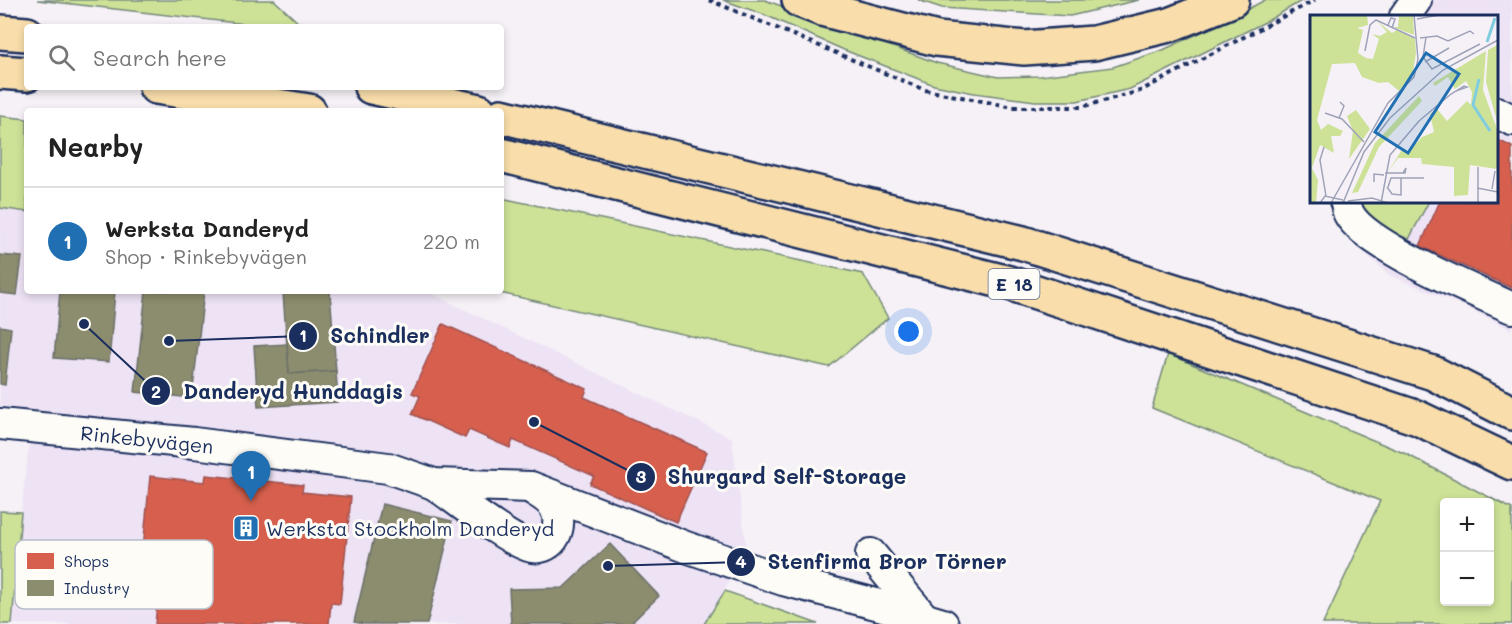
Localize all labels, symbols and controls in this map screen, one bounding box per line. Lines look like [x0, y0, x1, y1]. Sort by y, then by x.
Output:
inset map [1310, 15, 1497, 202]
search box [24, 24, 504, 90]
icon: search [45, 41, 78, 74]
text: Search here [93, 43, 227, 72]
text: Nearby [48, 130, 143, 164]
text: Werksta Danderyd [105, 214, 309, 243]
text: 1 [63, 228, 72, 254]
text: 220 m [423, 228, 480, 254]
text: Shop · Rinkebyvägen [105, 243, 307, 269]
road number: E 18 [988, 269, 1040, 299]
callout: Schindler [288, 316, 442, 355]
your location [894, 317, 923, 346]
text: Schindler [330, 321, 430, 348]
text: 1 [299, 323, 307, 347]
callout: Danderyd Hunddagis [141, 372, 415, 411]
text: Danderyd Hunddagis [183, 377, 403, 405]
text: 2 [151, 379, 161, 403]
street label: Rinkebyvägen [79, 419, 215, 459]
pin: 1 [232, 452, 270, 501]
callout: Shurgard Self-Storage [626, 458, 919, 497]
text: Shurgard Self-Storage [668, 462, 906, 489]
text: 3 [636, 464, 647, 488]
map controls [1440, 498, 1494, 606]
button: + [1440, 498, 1494, 552]
building icon: Werksta Stockholm Danderyd [231, 513, 261, 543]
place label: Werksta Stockholm Danderyd [266, 515, 554, 541]
legend [15, 540, 213, 609]
callout: Stenfirma Bror Törner [726, 542, 1019, 581]
text: Stenfirma Bror Törner [767, 547, 1007, 574]
text: 4 [735, 549, 747, 573]
text: Shops [64, 550, 109, 571]
button: − [1440, 552, 1494, 606]
text: Industry [64, 577, 130, 598]

